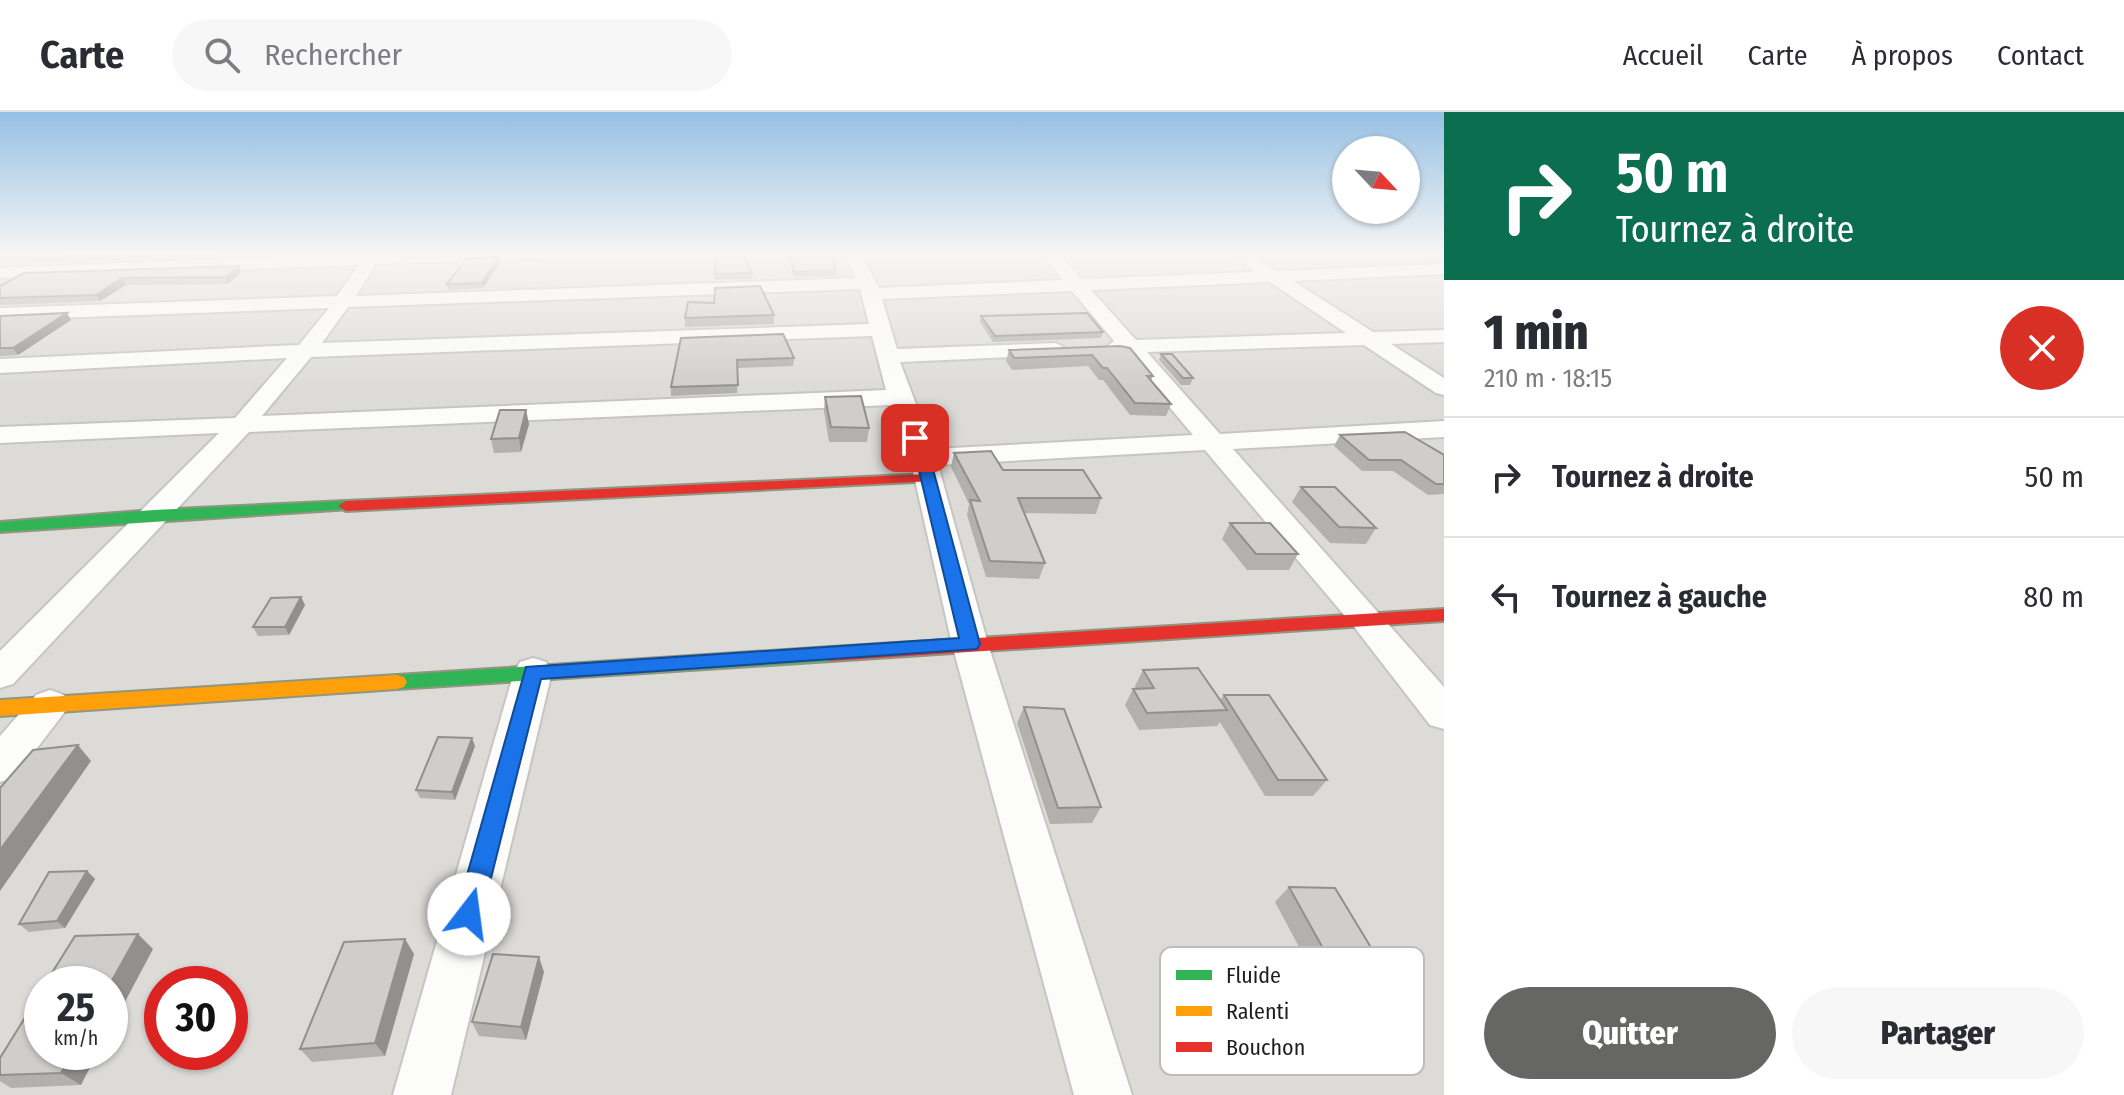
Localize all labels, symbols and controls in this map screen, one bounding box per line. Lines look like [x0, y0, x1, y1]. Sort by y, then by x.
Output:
search box [172, 19, 732, 91]
text: Carte [40, 32, 124, 78]
icon: search [200, 33, 244, 77]
text: Rechercher [264, 37, 402, 73]
text: Accueil [1623, 39, 1704, 72]
text: Carte [1748, 39, 1808, 72]
text: À propos [1852, 39, 1953, 72]
text: Contact [1997, 39, 2084, 72]
north arrow [1332, 136, 1420, 224]
map controls [1332, 136, 1420, 224]
text: 50 m [1616, 140, 1728, 207]
icon: right [1484, 144, 1588, 248]
text: Tournez à droite [1616, 208, 1854, 252]
text: 1 min [1484, 304, 1588, 362]
button: close [2000, 306, 2084, 390]
text: 210 m · 18:15 [1484, 363, 1612, 394]
pin [881, 404, 949, 472]
icon: arrive [893, 416, 937, 460]
icon: right [1484, 455, 1528, 499]
text: Tournez à droite [1552, 459, 1754, 495]
text: 50 m [2024, 459, 2084, 495]
icon: left [1484, 575, 1528, 619]
text: Tournez à gauche [1552, 579, 1767, 615]
text: 80 m [2023, 579, 2084, 615]
position arrow [427, 872, 511, 956]
legend [1160, 947, 1424, 1075]
text: Fluide [1226, 962, 1281, 989]
speed limit sign: 30 [144, 966, 248, 1070]
text: 25 [57, 984, 95, 1032]
button: Quitter [1484, 987, 1776, 1079]
button: Partager [1792, 987, 2084, 1079]
text: Ralenti [1226, 998, 1289, 1025]
text: km/h [54, 1026, 98, 1050]
text: Bouchon [1226, 1034, 1305, 1061]

